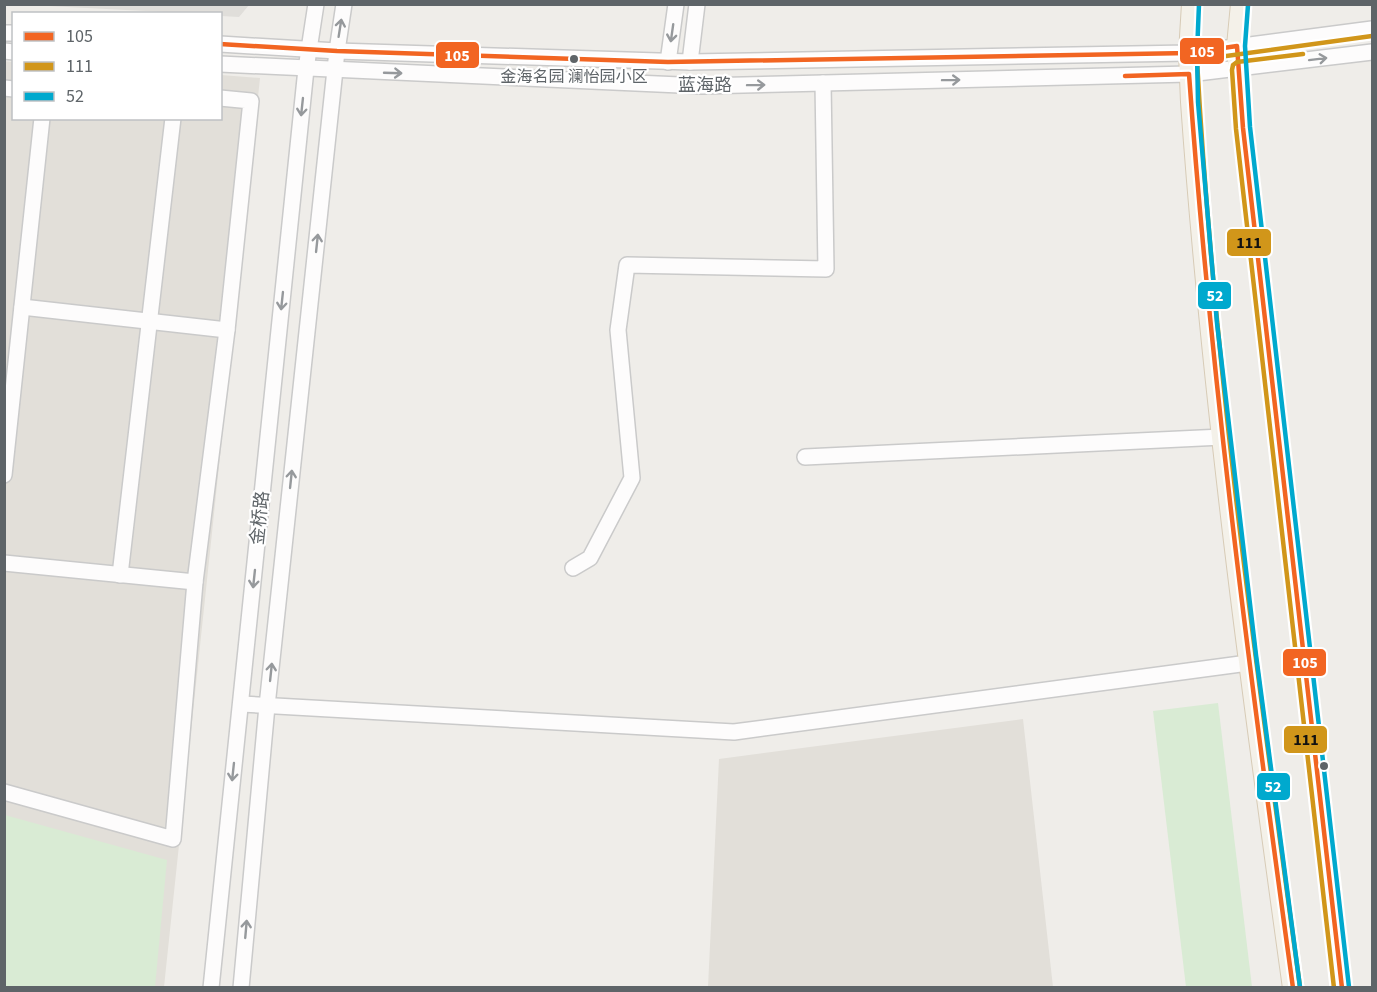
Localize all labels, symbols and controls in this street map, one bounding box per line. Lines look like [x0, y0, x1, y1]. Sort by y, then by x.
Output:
legend [12, 12, 222, 120]
one-way arrow [335, 18, 346, 38]
one-way arrow [667, 23, 678, 43]
text: 105 [66, 24, 93, 49]
line badge: 105 [1179, 37, 1225, 65]
line badge: 105 [435, 41, 480, 69]
text: 105 [1189, 41, 1215, 63]
text: 105 [444, 45, 470, 67]
marker: 金海名园 澜怡园小区 [568, 53, 580, 65]
one-way arrow [1307, 53, 1327, 64]
text: 111 [66, 54, 93, 79]
place label: 金海名园 澜怡园小区 [500, 66, 648, 88]
one-way arrow [383, 67, 403, 79]
street label: 蓝海路 [678, 73, 732, 98]
one-way arrow [941, 74, 961, 86]
one-way arrow [746, 79, 766, 91]
text: 52 [66, 84, 84, 109]
one-way arrow [296, 97, 307, 116]
line badge: 111 [1226, 228, 1272, 257]
text: 111 [1236, 232, 1262, 254]
one-way arrow [311, 233, 322, 253]
line badge: 52 [1197, 281, 1232, 310]
text: 52 [1207, 285, 1223, 307]
one-way arrow [276, 291, 287, 310]
one-way arrow [286, 469, 297, 489]
street label: 金桥路 [245, 490, 275, 546]
one-way arrow [248, 568, 259, 588]
line badge: 105 [1282, 648, 1327, 677]
text: 105 [1292, 652, 1318, 674]
one-way arrow [266, 663, 277, 683]
line badge: 111 [1283, 725, 1328, 754]
text: 111 [1293, 729, 1319, 751]
unlabelled marker [1318, 760, 1330, 772]
one-way arrow [227, 762, 238, 782]
line badge: 52 [1256, 772, 1291, 801]
text: 52 [1265, 776, 1281, 798]
one-way arrow [241, 920, 252, 940]

